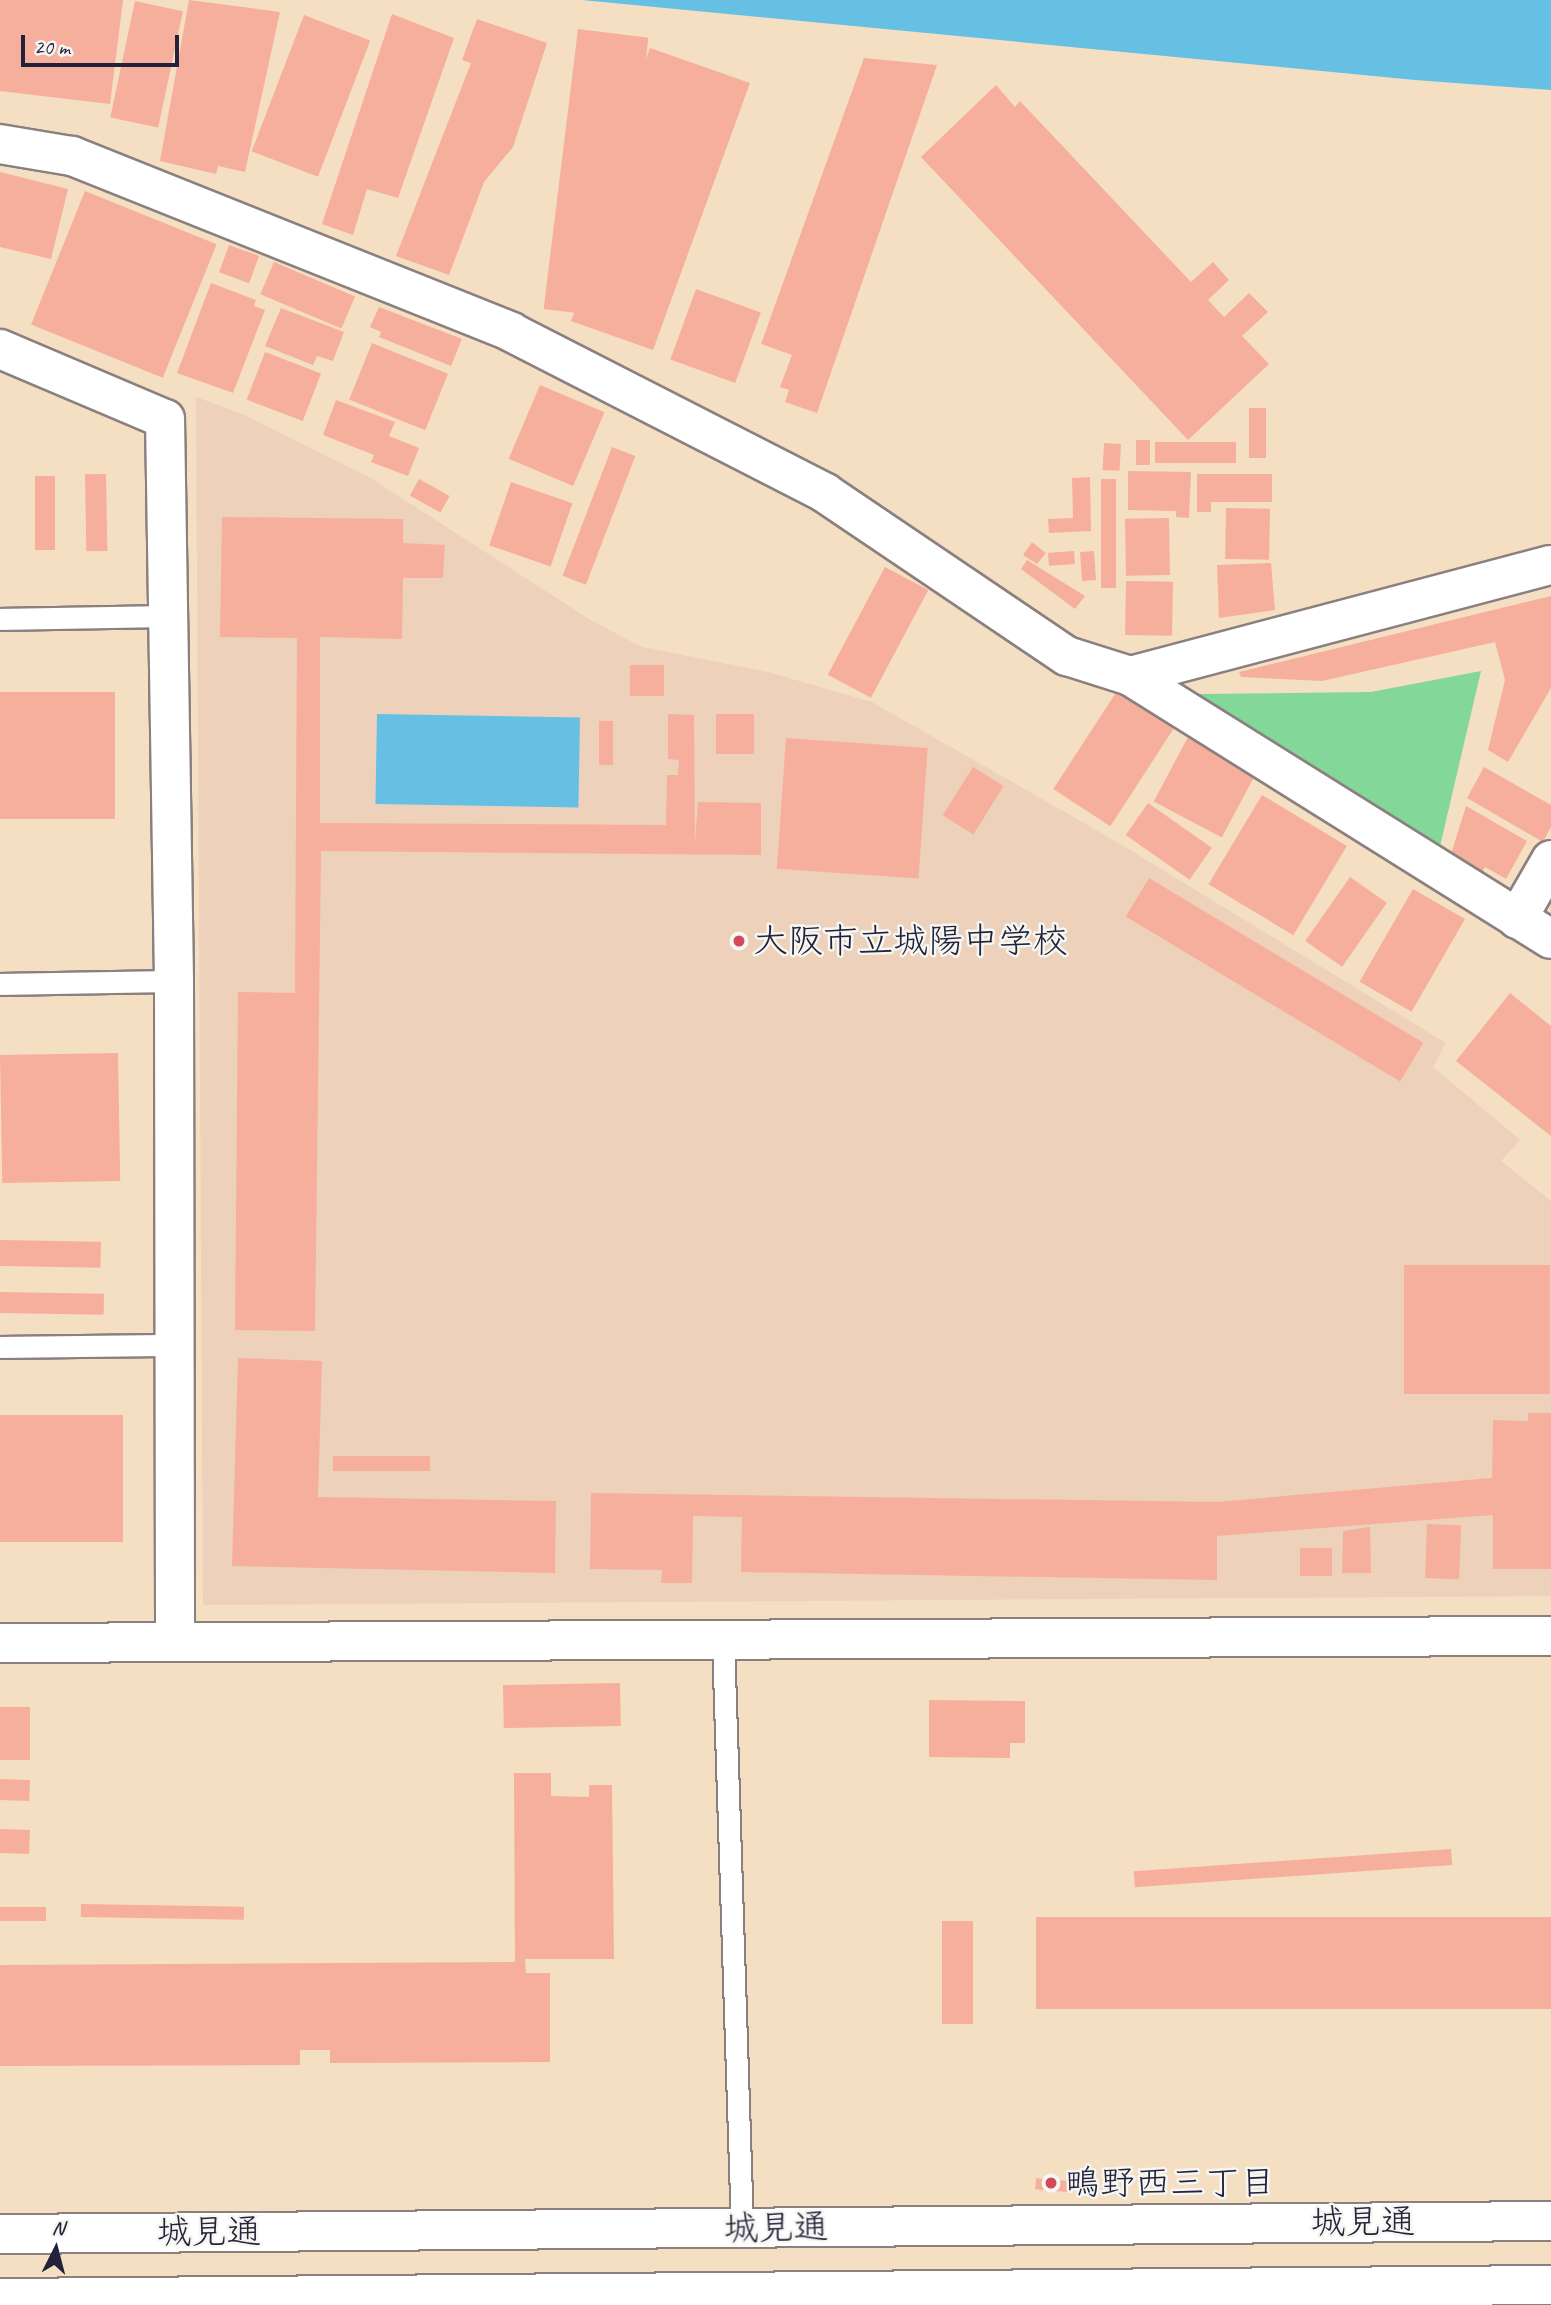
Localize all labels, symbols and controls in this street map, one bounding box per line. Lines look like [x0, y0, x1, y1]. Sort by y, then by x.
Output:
scale bar [24, 21, 182, 65]
text: 20 m [34, 34, 70, 60]
place label: 大阪市立城陽中学校 [753, 920, 1068, 962]
marker: 大阪市立城陽中学校 [731, 933, 747, 949]
place label: 鴫野西三丁目 [1065, 2162, 1275, 2204]
marker: 鴫野西三丁目 [1043, 2175, 1059, 2191]
street label: 城見通 [1311, 2201, 1415, 2243]
street label: 城見通 [723, 2206, 829, 2250]
street label: 城見通 [157, 2211, 261, 2253]
north arrow [21, 2214, 91, 2284]
text: N [51, 2216, 65, 2241]

